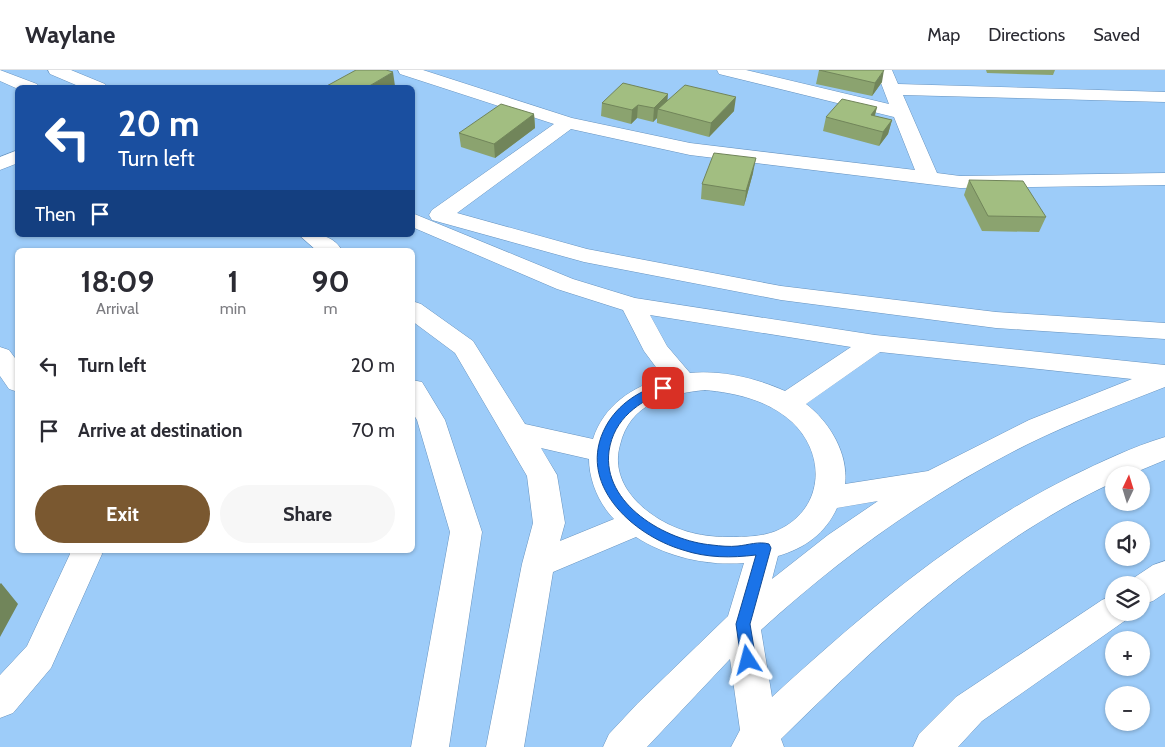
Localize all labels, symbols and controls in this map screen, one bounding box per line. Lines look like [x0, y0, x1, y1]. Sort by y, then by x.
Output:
text: Waylane [25, 20, 115, 49]
text: Map [927, 24, 960, 46]
text: Directions [988, 24, 1065, 46]
text: Saved [1093, 24, 1140, 46]
text: 20 m [118, 102, 200, 145]
icon: left [35, 105, 100, 170]
text: Turn left [118, 145, 195, 172]
icon: arrive [86, 200, 114, 228]
text: Then [35, 203, 76, 226]
text: 18:09 [80, 263, 154, 300]
text: 1 [227, 263, 238, 300]
text: 90 [312, 263, 350, 300]
text: Arrival [96, 299, 139, 318]
text: min [220, 299, 246, 318]
text: m [324, 299, 338, 318]
icon: left [35, 352, 63, 380]
text: Turn left [78, 354, 146, 377]
text: 20 m [351, 354, 395, 377]
pin [642, 367, 684, 409]
icon: arrive [649, 374, 677, 402]
icon: arrive [35, 417, 63, 445]
text: Arrive at destination [78, 419, 242, 442]
text: 70 m [351, 419, 395, 442]
north arrow [1105, 466, 1150, 511]
map controls [1105, 466, 1150, 731]
button: Exit [35, 485, 210, 543]
button: Share [220, 485, 395, 543]
button: sound [1105, 521, 1150, 566]
button: layers [1105, 576, 1150, 621]
button: + [1105, 631, 1150, 676]
position arrow [721, 633, 773, 685]
button: − [1105, 686, 1150, 731]

